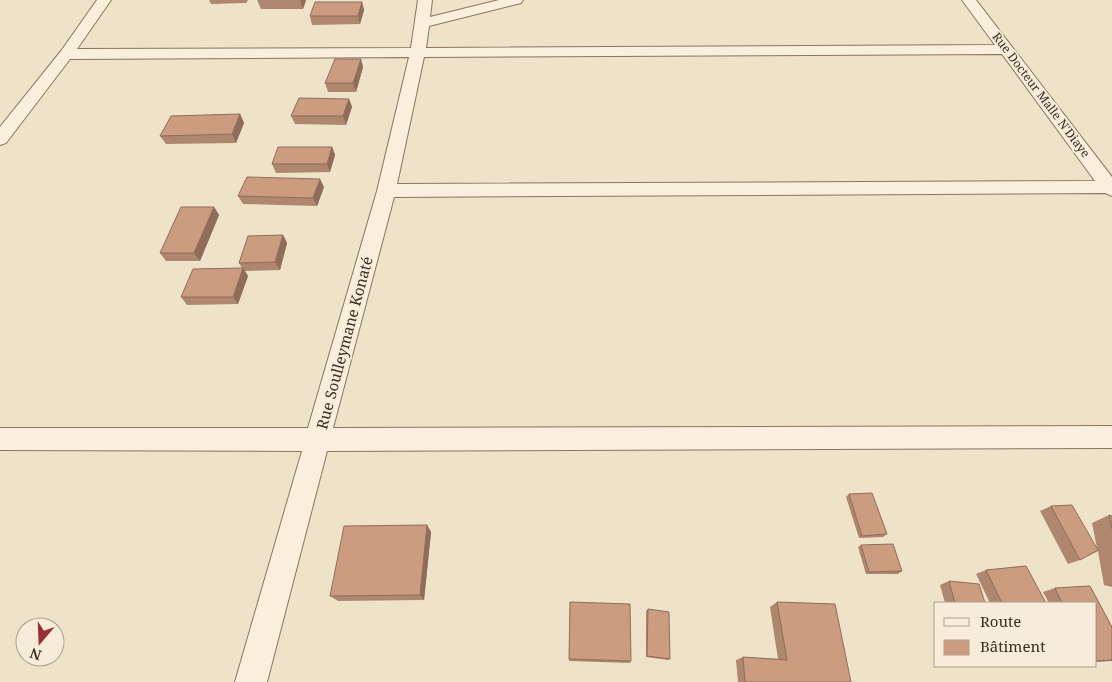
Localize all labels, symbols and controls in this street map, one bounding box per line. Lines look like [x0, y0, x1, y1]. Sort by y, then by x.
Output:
street label: Rue Docteur Malle N'Diaye [989, 29, 1094, 161]
street label: Rue Soulleymane Konaté [311, 254, 377, 431]
legend [934, 602, 1097, 667]
text: Route [980, 611, 1021, 631]
north arrow [15, 617, 65, 667]
text: Bâtiment [980, 636, 1046, 656]
text: N [27, 644, 44, 666]

